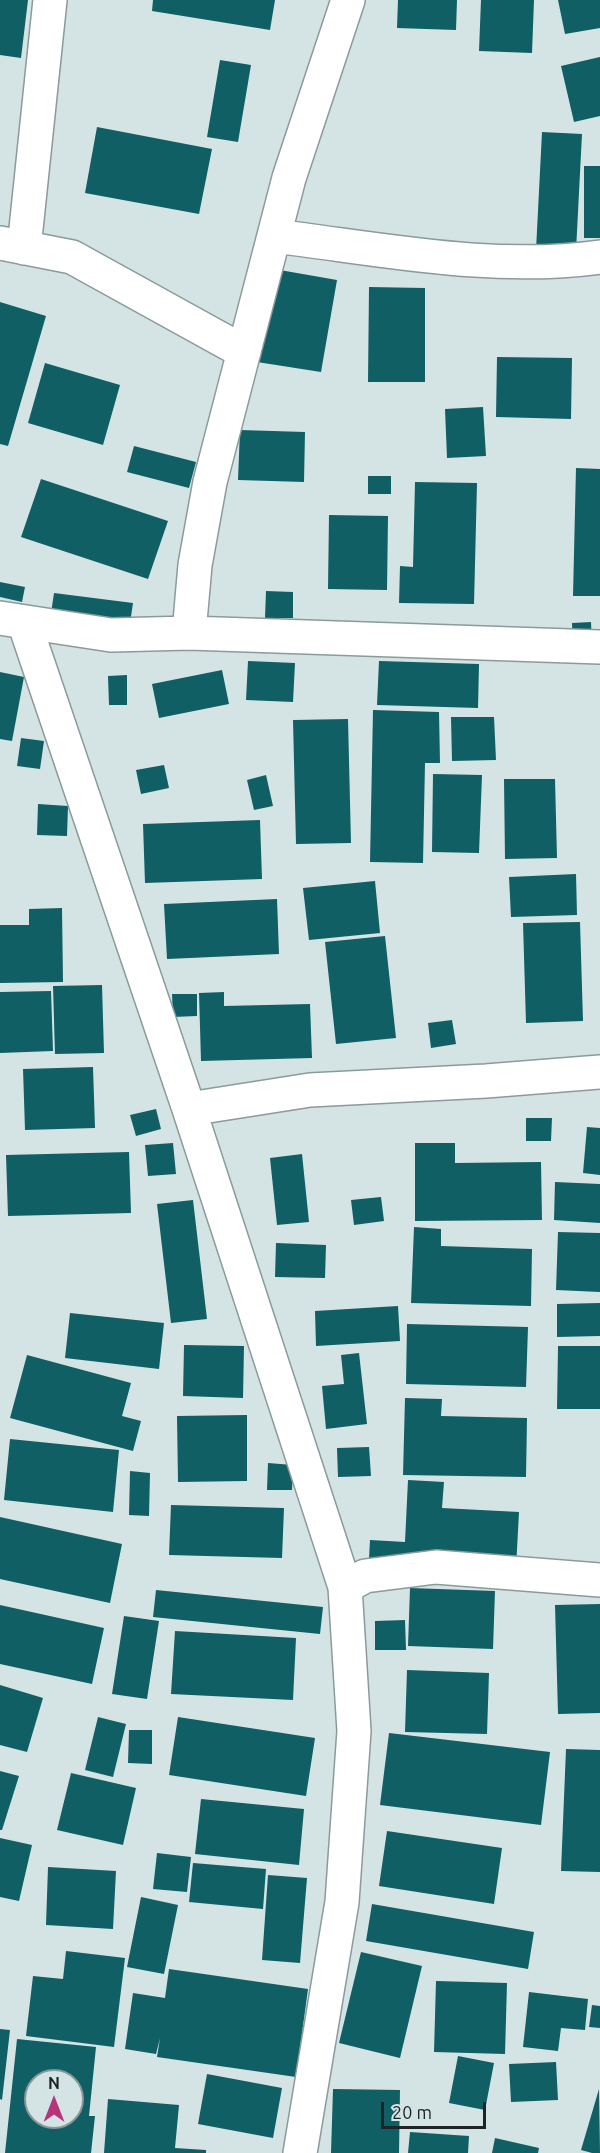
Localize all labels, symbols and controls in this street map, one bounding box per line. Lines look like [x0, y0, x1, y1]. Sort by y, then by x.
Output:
north arrow [24, 2069, 84, 2129]
text: N [48, 2074, 60, 2092]
scale bar [384, 2090, 489, 2128]
text: 20 m [392, 2102, 432, 2122]

